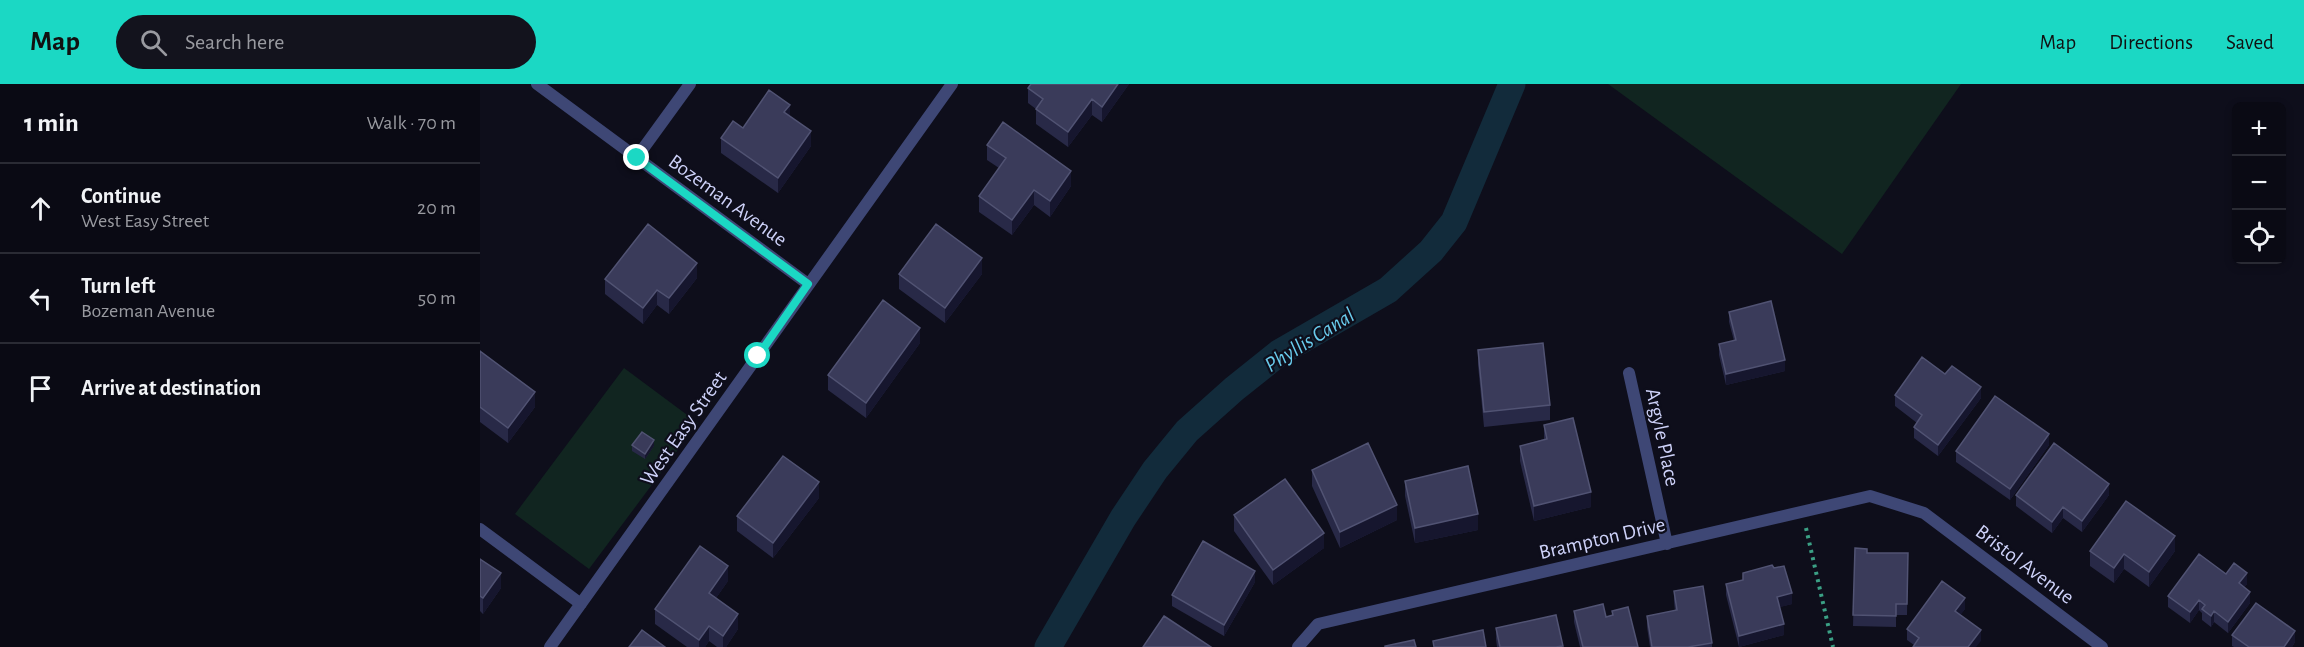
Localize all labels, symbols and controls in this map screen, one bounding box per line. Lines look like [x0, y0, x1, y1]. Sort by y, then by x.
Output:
search box [116, 15, 536, 69]
icon: search [137, 26, 170, 59]
text: Map [30, 28, 80, 56]
text: Search here [185, 31, 284, 53]
text: Map [2040, 32, 2076, 53]
text: Directions [2109, 32, 2193, 53]
text: Saved [2226, 32, 2274, 53]
map controls [2232, 102, 2286, 264]
button: + [2232, 102, 2286, 156]
text: 1 min [24, 110, 79, 136]
text: Walk · 70 m [367, 113, 456, 133]
route end [623, 144, 649, 170]
street label: Bozeman Avenue [665, 150, 791, 250]
button: − [2232, 156, 2286, 210]
text: Continue [81, 185, 161, 207]
icon: ahead [24, 192, 57, 225]
text: 20 m [417, 198, 456, 218]
button: locate [2232, 210, 2286, 264]
text: West Easy Street [81, 211, 209, 231]
text: Turn left [81, 275, 155, 297]
icon: left [24, 282, 57, 315]
text: 50 m [418, 288, 456, 308]
text: Bozeman Avenue [81, 301, 215, 321]
water label: Phyllis Canal [1261, 304, 1358, 376]
route start [744, 342, 770, 368]
street label: West Easy Street [636, 367, 731, 489]
icon: arrive [24, 372, 57, 405]
text: Arrive at destination [81, 377, 261, 399]
street label: Argyle Place [1642, 386, 1683, 488]
street label: Brampton Drive [1537, 514, 1667, 563]
street label: Bristol Avenue [1972, 521, 2078, 608]

